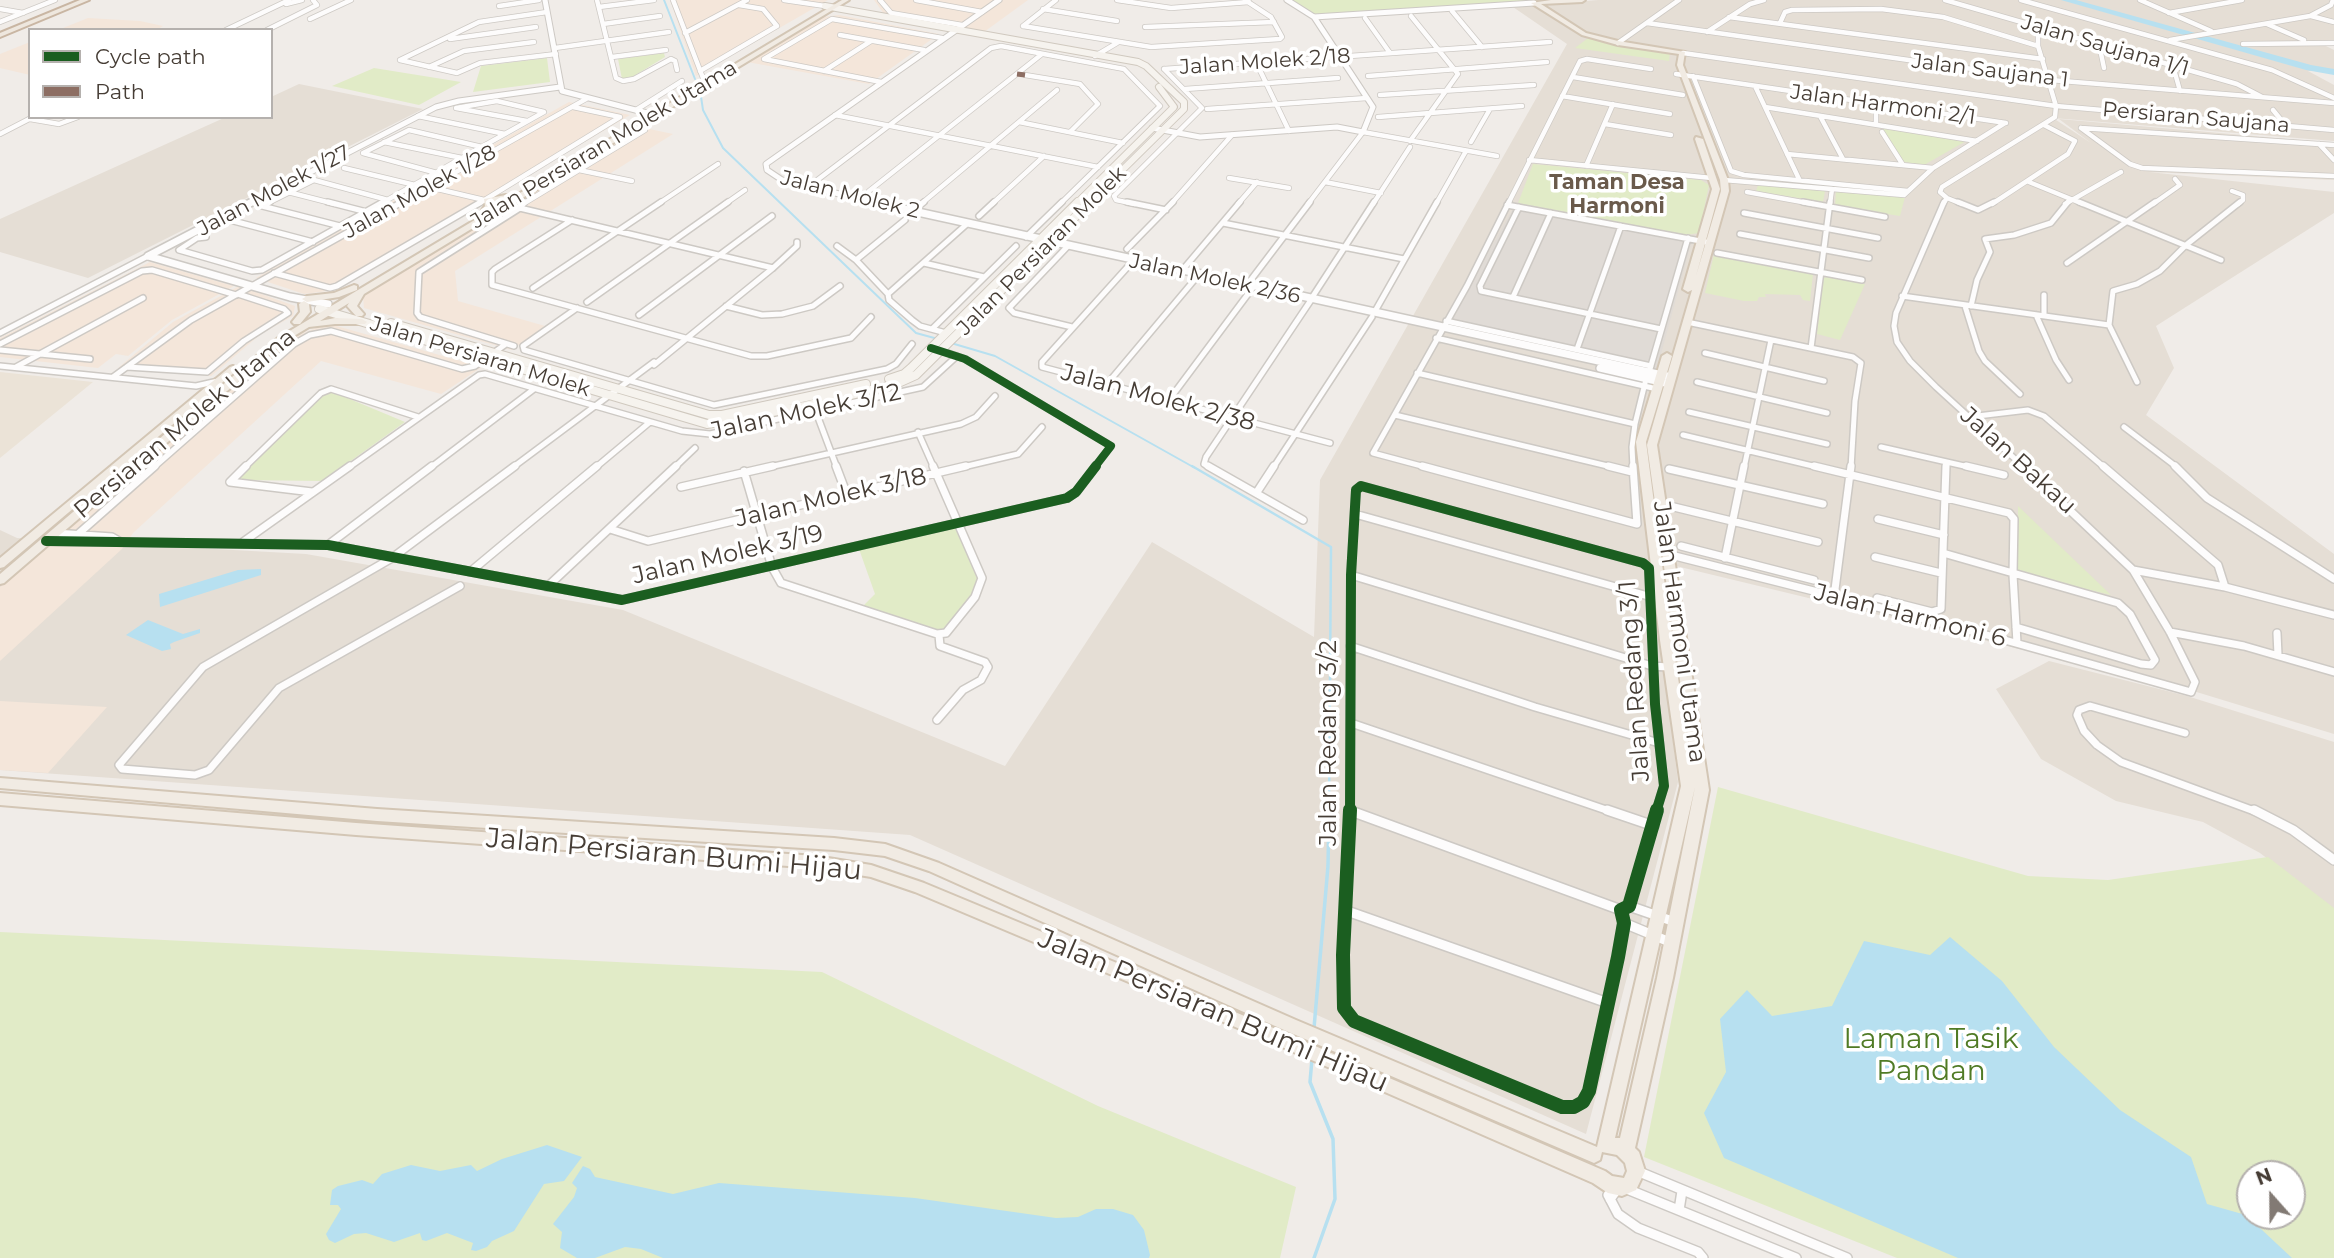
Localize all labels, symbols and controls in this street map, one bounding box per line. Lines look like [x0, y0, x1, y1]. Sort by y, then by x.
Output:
street label: Jalan Saujana 1/1 [2018, 10, 2192, 82]
legend [28, 28, 273, 119]
street label: Jalan Molek 2/18 [1179, 43, 1351, 81]
text: Cycle path [95, 44, 206, 69]
street label: Jalan Saujana 1 [1910, 49, 2070, 93]
street label: Jalan Persiaran Molek Utama [466, 55, 742, 235]
text: Path [95, 79, 145, 104]
street label: Jalan Harmoni 2/1 [1789, 80, 1977, 130]
street label: Persiaran Saujana [2101, 97, 2291, 139]
street label: Jalan Molek 1/27 [193, 140, 355, 242]
street label: Jalan Molek 1/28 [339, 140, 501, 244]
street label: Jalan Persiaran Molek [952, 161, 1132, 341]
street label: Jalan Molek 2 [778, 166, 922, 224]
district label: Taman Desa Harmoni [1549, 170, 1685, 220]
street label: Jalan Molek 2/36 [1127, 249, 1303, 309]
street label: Jalan Persiaran Molek [367, 312, 593, 402]
street label: Persiaran Molek Utama [68, 323, 302, 525]
street label: Jalan Molek 2/38 [1058, 358, 1258, 438]
street label: Jalan Molek 3/12 [708, 378, 904, 446]
street label: Jalan Bakau [1954, 401, 2082, 521]
street label: Jalan Molek 3/18 [733, 462, 929, 534]
street label: Jalan Harmoni Utama [1646, 499, 1712, 765]
street label: Jalan Molek 3/19 [630, 519, 826, 591]
street label: Jalan Harmoni 6 [1811, 578, 2009, 654]
street label: Jalan Redang 3/1 [1614, 579, 1656, 783]
street label: Jalan Redang 3/2 [1315, 640, 1343, 846]
street label: Jalan Persiaran Bumi Hijau [485, 822, 863, 888]
street label: Jalan Persiaran Bumi Hijau [1033, 922, 1393, 1100]
park label: Laman Tasik Pandan [1843, 1023, 2019, 1089]
north arrow [2236, 1160, 2306, 1230]
text: N [2253, 1163, 2275, 1190]

